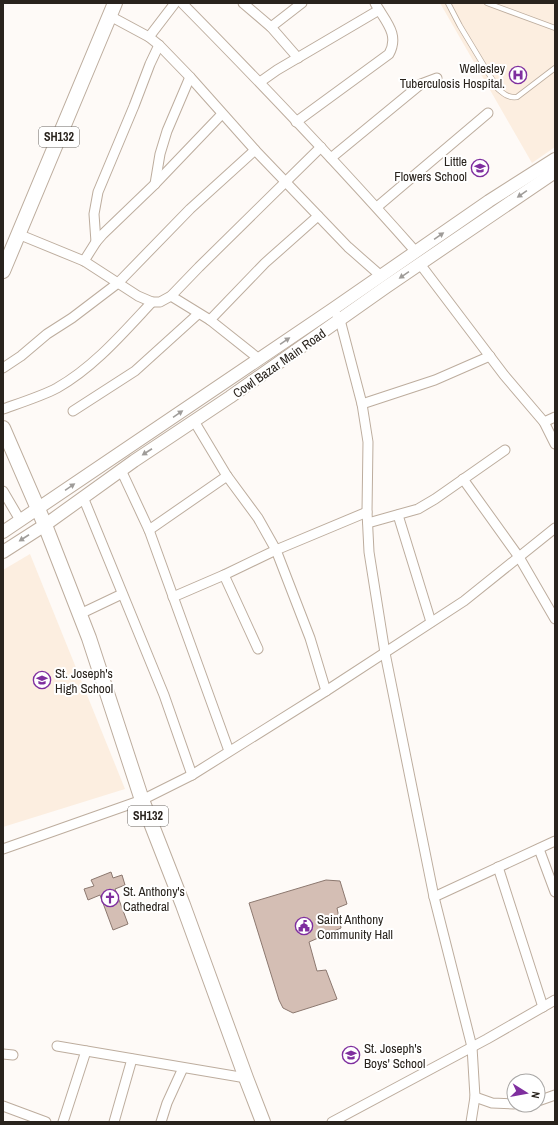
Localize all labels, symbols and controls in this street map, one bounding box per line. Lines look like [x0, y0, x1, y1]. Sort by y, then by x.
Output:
place label: Wellesley Tuberculosis Hospital. [400, 60, 506, 92]
hospital icon: Wellesley Tuberculosis Hospital. [508, 65, 528, 85]
road number: SH132 [39, 127, 79, 147]
place label: Little Flowers School [394, 153, 467, 185]
school or university icon: Little Flowers School [470, 158, 490, 178]
one-way arrow [517, 190, 528, 198]
one-way arrow [434, 232, 444, 240]
one-way arrow [398, 271, 409, 279]
street label: Cowl Bazar Main Road [230, 325, 329, 402]
one-way arrow [280, 337, 291, 345]
one-way arrow [173, 410, 183, 418]
one-way arrow [142, 448, 152, 456]
one-way arrow [65, 483, 75, 491]
one-way arrow [18, 535, 30, 542]
place label: St. Joseph's High School [55, 665, 113, 697]
school or university icon: St. Joseph's High School [32, 670, 52, 690]
road number: SH132 [128, 806, 168, 826]
place label: St. Anthony's Cathedral [123, 883, 185, 915]
church icon: St. Anthony's Cathedral [100, 888, 120, 908]
place label: Saint Anthony Community Hall [317, 911, 393, 943]
public building icon: Saint Anthony Community Hall [294, 916, 314, 936]
place label: St. Joseph's Boys' School [364, 1040, 425, 1072]
school or university icon: St. Joseph's Boys' School [341, 1045, 361, 1065]
north arrow [506, 1073, 546, 1113]
text: N [528, 1090, 543, 1099]

